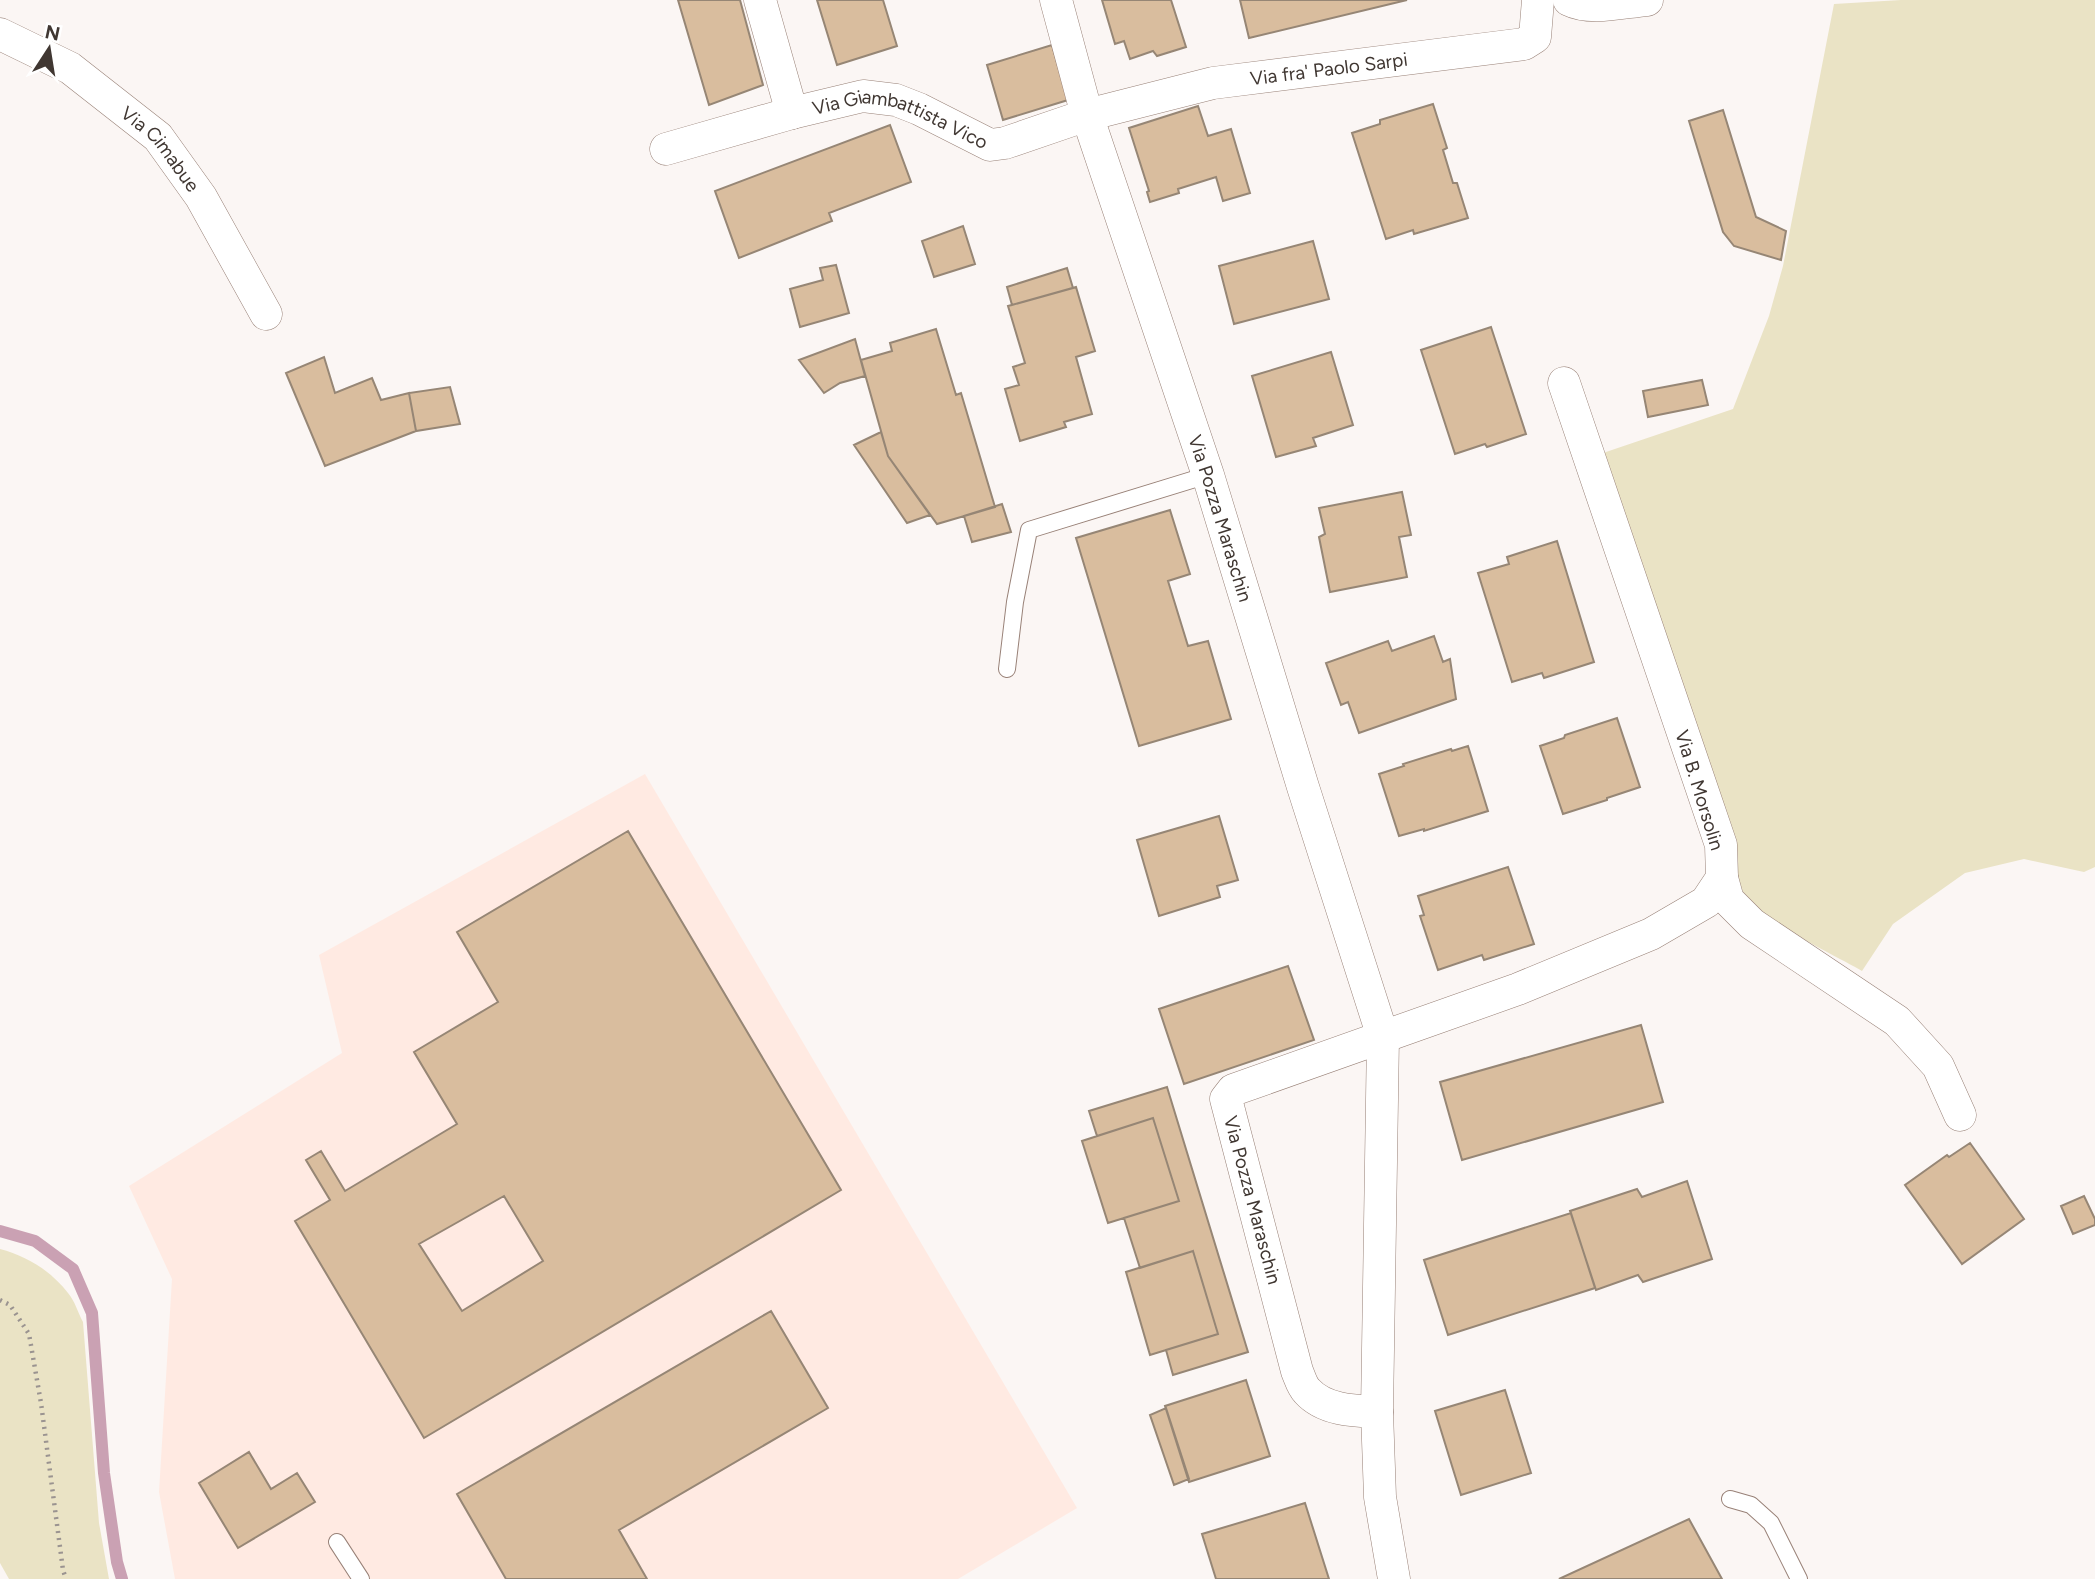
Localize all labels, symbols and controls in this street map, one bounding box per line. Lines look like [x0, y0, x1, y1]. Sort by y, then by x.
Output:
north arrow [14, 14, 84, 84]
text: N [43, 20, 62, 46]
street label: Via fra' Paolo Sarpi [1249, 48, 1409, 90]
street label: Via Giambattista Vico [810, 85, 992, 154]
street label: Via Cimabue [116, 101, 204, 196]
street label: Via Pozza Maraschin [1183, 432, 1257, 605]
street label: Via B. Morsolin [1670, 727, 1729, 853]
street label: Via Pozza Maraschin [1219, 1113, 1286, 1287]

